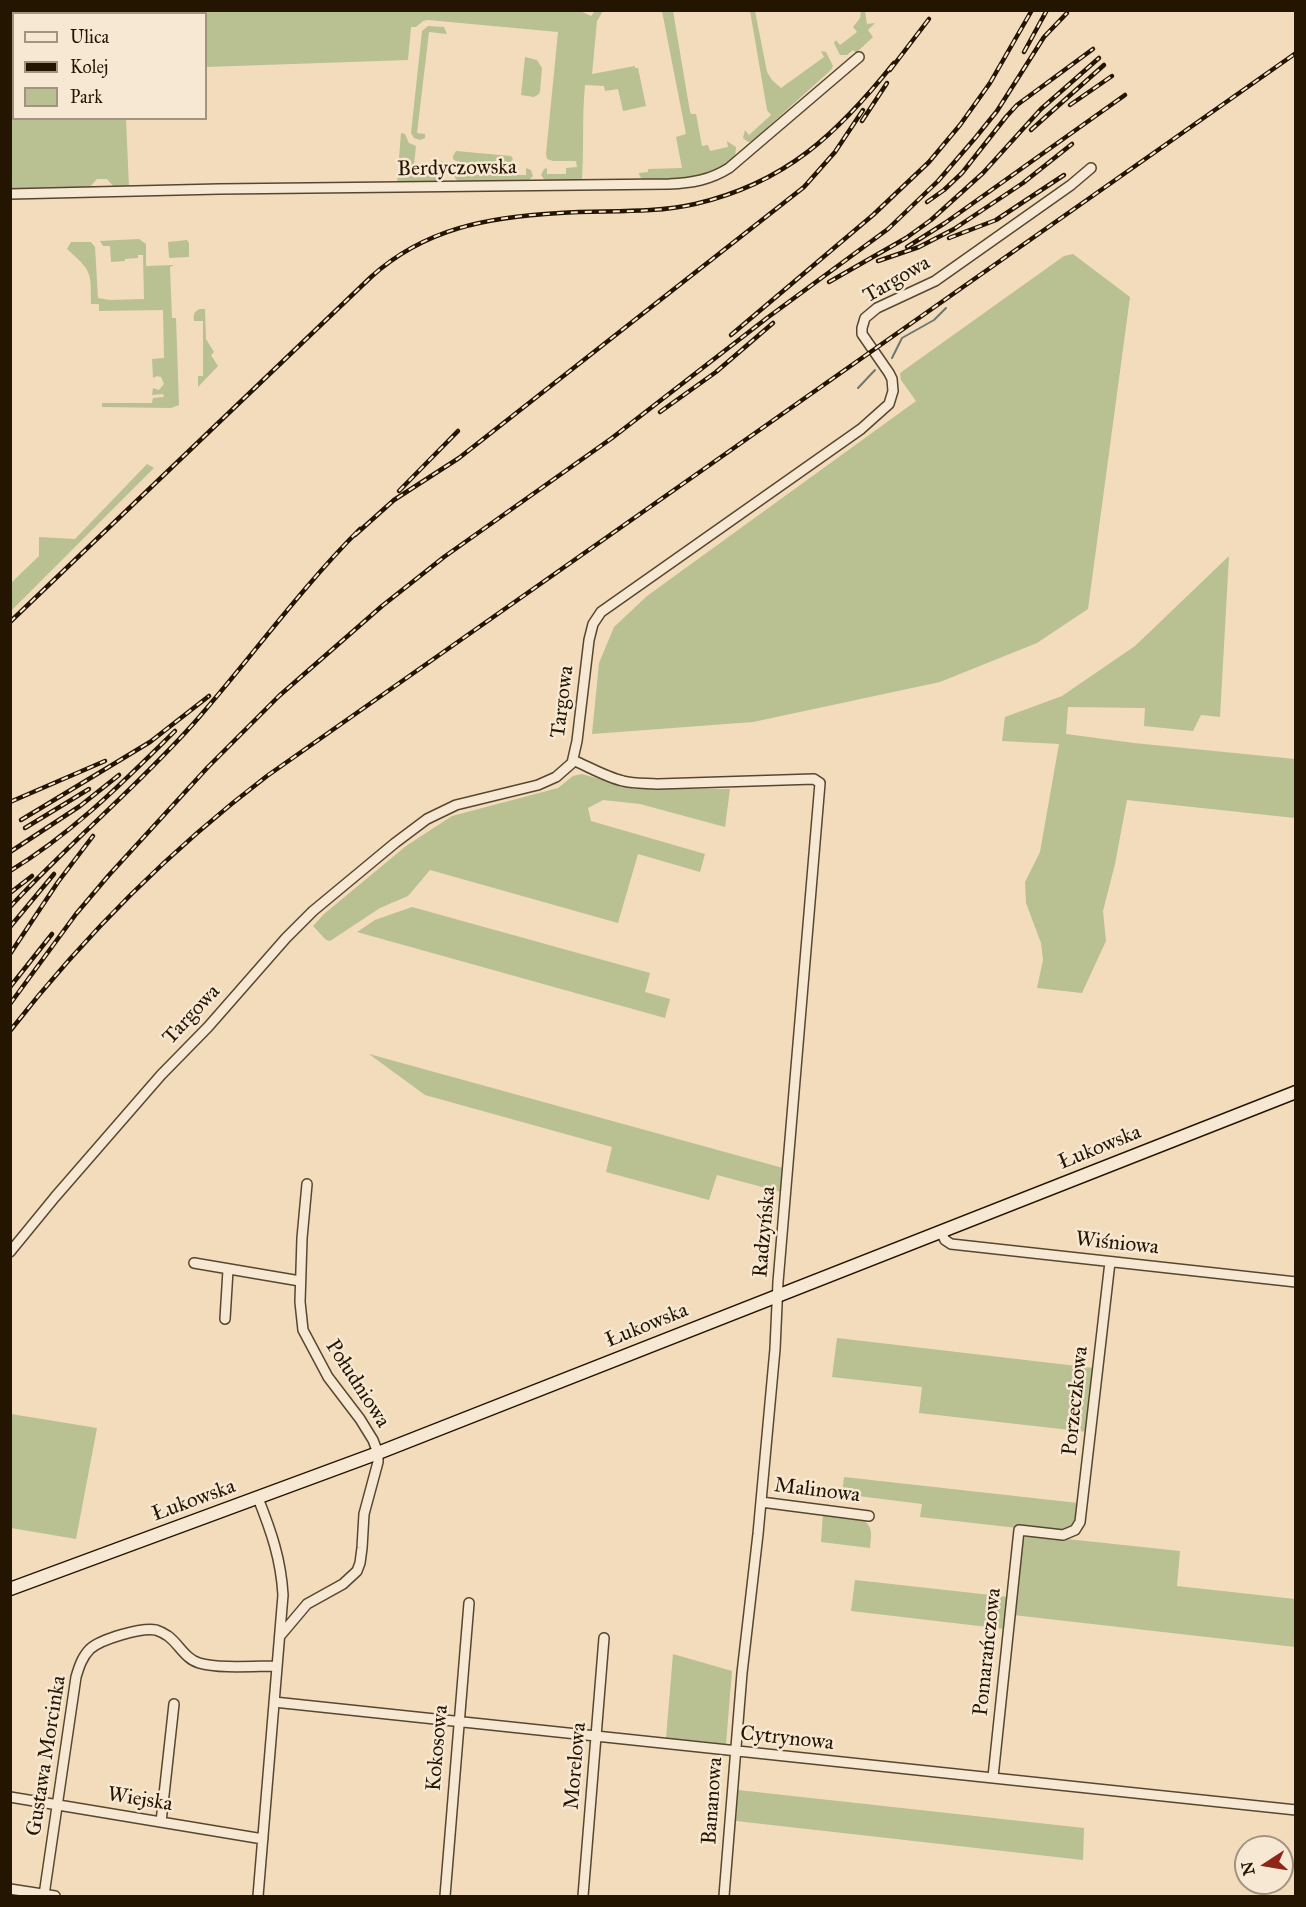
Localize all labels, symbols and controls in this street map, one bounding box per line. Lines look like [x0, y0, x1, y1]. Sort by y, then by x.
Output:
legend [12, 12, 207, 120]
text: Ulica [70, 26, 109, 48]
text: Kolej [70, 56, 108, 78]
text: Park [70, 86, 103, 108]
street label: Berdyczowska [397, 155, 517, 183]
street label: Targowa [859, 251, 935, 309]
street label: Targowa [546, 664, 580, 740]
street label: Targowa [158, 980, 226, 1050]
street label: Łukowska [1055, 1120, 1145, 1176]
street label: Radzyńska [748, 1185, 782, 1279]
street label: Wiśniowa [1074, 1227, 1160, 1261]
street label: Łukowska [602, 1298, 692, 1354]
street label: Południowa [319, 1335, 395, 1433]
street label: Porzeczkowa [1058, 1345, 1094, 1457]
street label: Malinowa [773, 1473, 861, 1509]
street label: Łukowska [149, 1474, 239, 1528]
street label: Pomarańczowa [969, 1587, 1007, 1717]
street label: Gustawa Morcinka [22, 1674, 72, 1838]
street label: Kokosowa [422, 1704, 454, 1792]
street label: Morelowa [560, 1721, 592, 1811]
street label: Cytrynowa [739, 1722, 835, 1756]
street label: Bananowa [697, 1756, 729, 1846]
street label: Wiejska [106, 1782, 174, 1818]
north arrow [1234, 1835, 1294, 1895]
text: N [1237, 1860, 1259, 1877]

